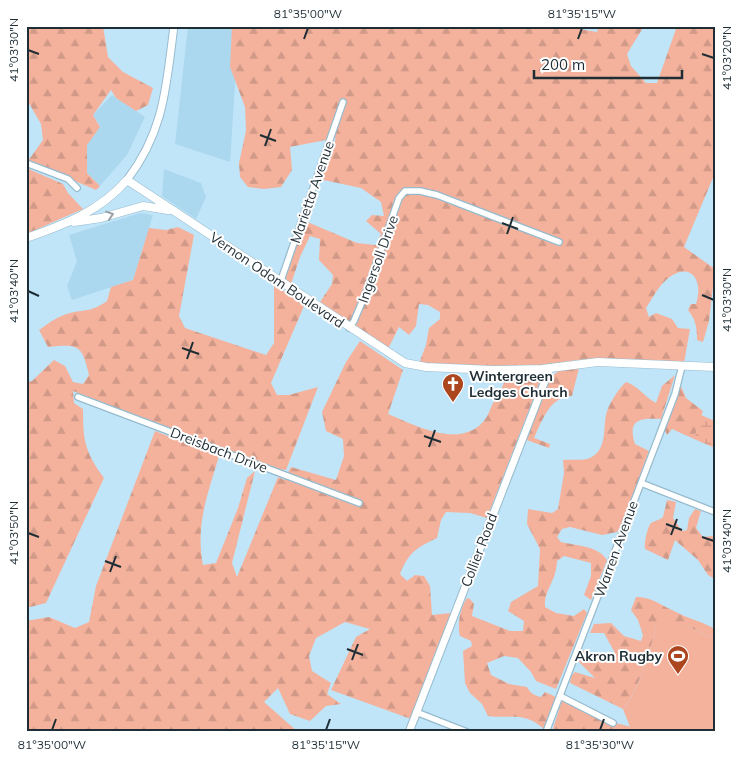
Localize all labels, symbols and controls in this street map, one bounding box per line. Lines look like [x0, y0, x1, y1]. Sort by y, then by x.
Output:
text: 81°35'00"W [274, 6, 342, 21]
text: 81°35'15"W [548, 6, 616, 21]
text: 41°03'30"N [6, 18, 21, 82]
text: 41°03'20"N [719, 26, 734, 90]
scale bar [534, 48, 681, 80]
text: 200 m [541, 55, 585, 74]
street label: Marietta Avenue [286, 139, 338, 245]
one-way arrow [105, 211, 114, 221]
street label: Ingersoll Drive [354, 213, 402, 305]
street label: Vernon Odom Boulevard [206, 228, 348, 332]
text: 41°03'40"N [6, 259, 21, 323]
text: 41°03'30"N [719, 268, 734, 332]
place label: Wintergreen Ledges Church [469, 367, 568, 401]
church icon: Wintergreen Ledges Church [441, 372, 465, 403]
street label: Dreisbach Drive [168, 423, 270, 477]
street label: Warren Avenue [590, 498, 642, 600]
text: 41°03'50"N [6, 501, 21, 565]
text: 41°03'40"N [719, 509, 734, 573]
street label: Collier Road [457, 510, 501, 590]
sports icon: Akron Rugby [666, 644, 690, 675]
place label: Akron Rugby [575, 647, 662, 665]
text: 81°35'00"W [18, 737, 86, 752]
text: 81°35'15"W [292, 737, 360, 752]
text: 81°35'30"W [566, 737, 634, 752]

